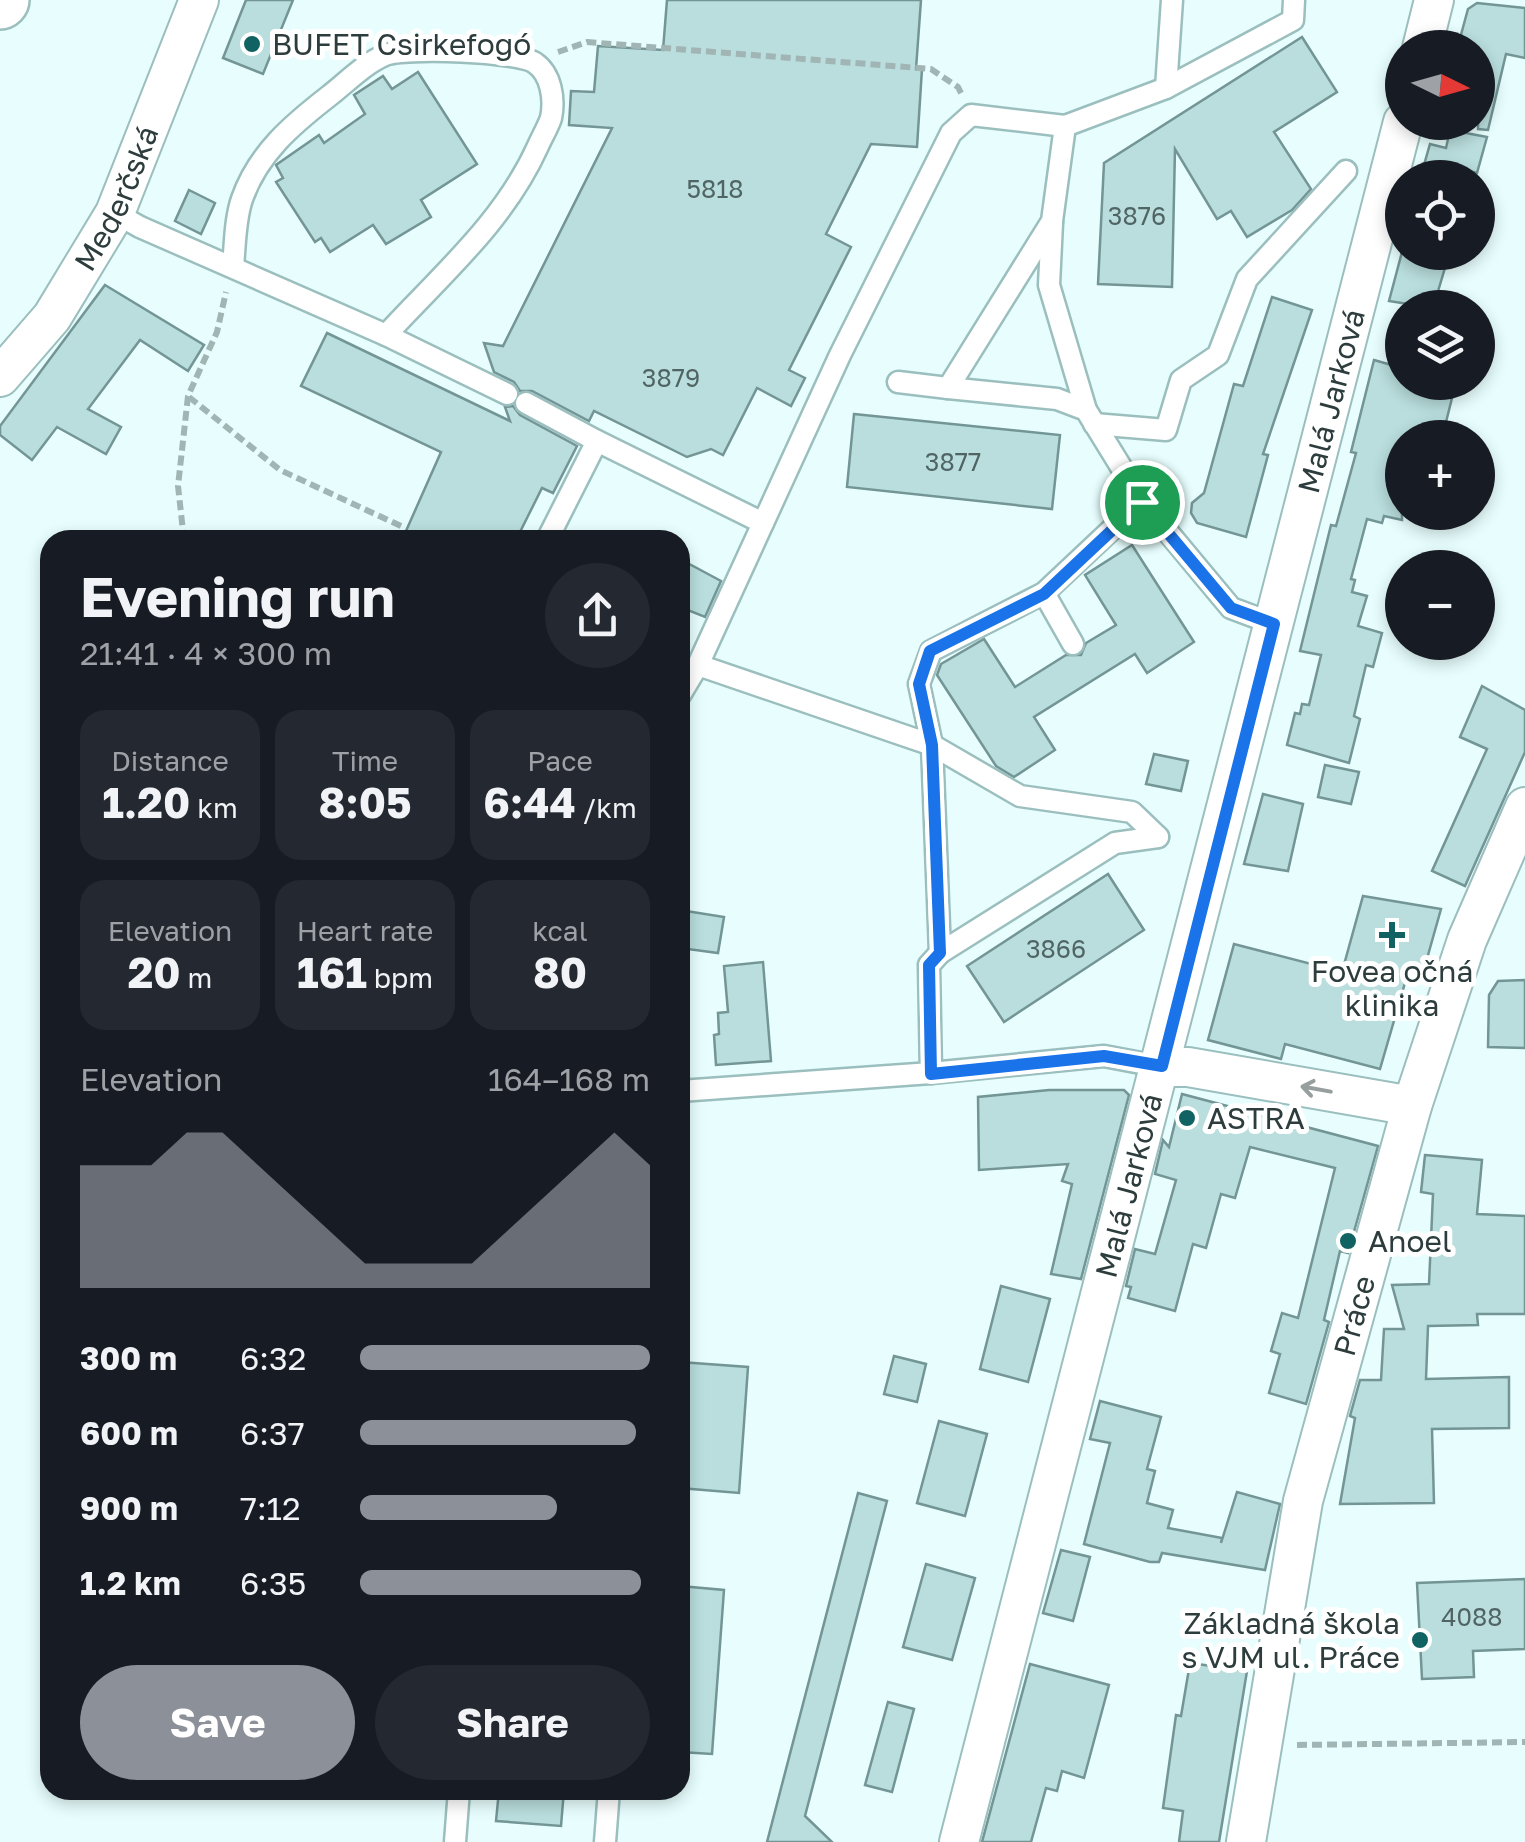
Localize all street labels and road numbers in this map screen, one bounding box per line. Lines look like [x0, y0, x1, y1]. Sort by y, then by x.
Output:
street label: Mederčská [66, 121, 166, 277]
street label: Malá Jarková [1290, 305, 1372, 497]
street label: Malá Jarková [1087, 1090, 1169, 1281]
street label: Práce [1326, 1271, 1382, 1360]

